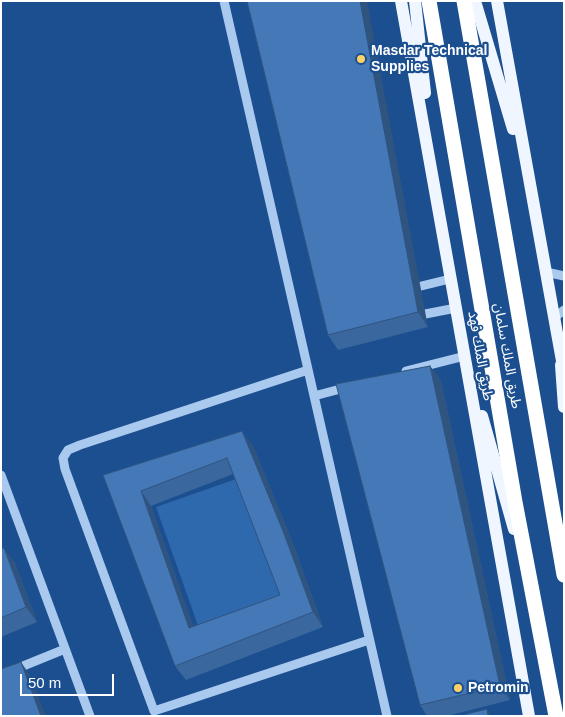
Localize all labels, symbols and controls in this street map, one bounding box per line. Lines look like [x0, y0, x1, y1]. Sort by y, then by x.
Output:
place label: Masdar Technical Supplies [371, 43, 487, 75]
marker: Masdar Technical Supplies [355, 53, 367, 65]
street label: طريق الملك سلمان [489, 302, 525, 410]
street label: طريق الملك فهد [464, 310, 496, 402]
scale bar [22, 664, 116, 696]
text: 50 m [28, 674, 61, 691]
place label: Petromin [468, 680, 529, 696]
marker: Petromin [452, 682, 464, 694]

